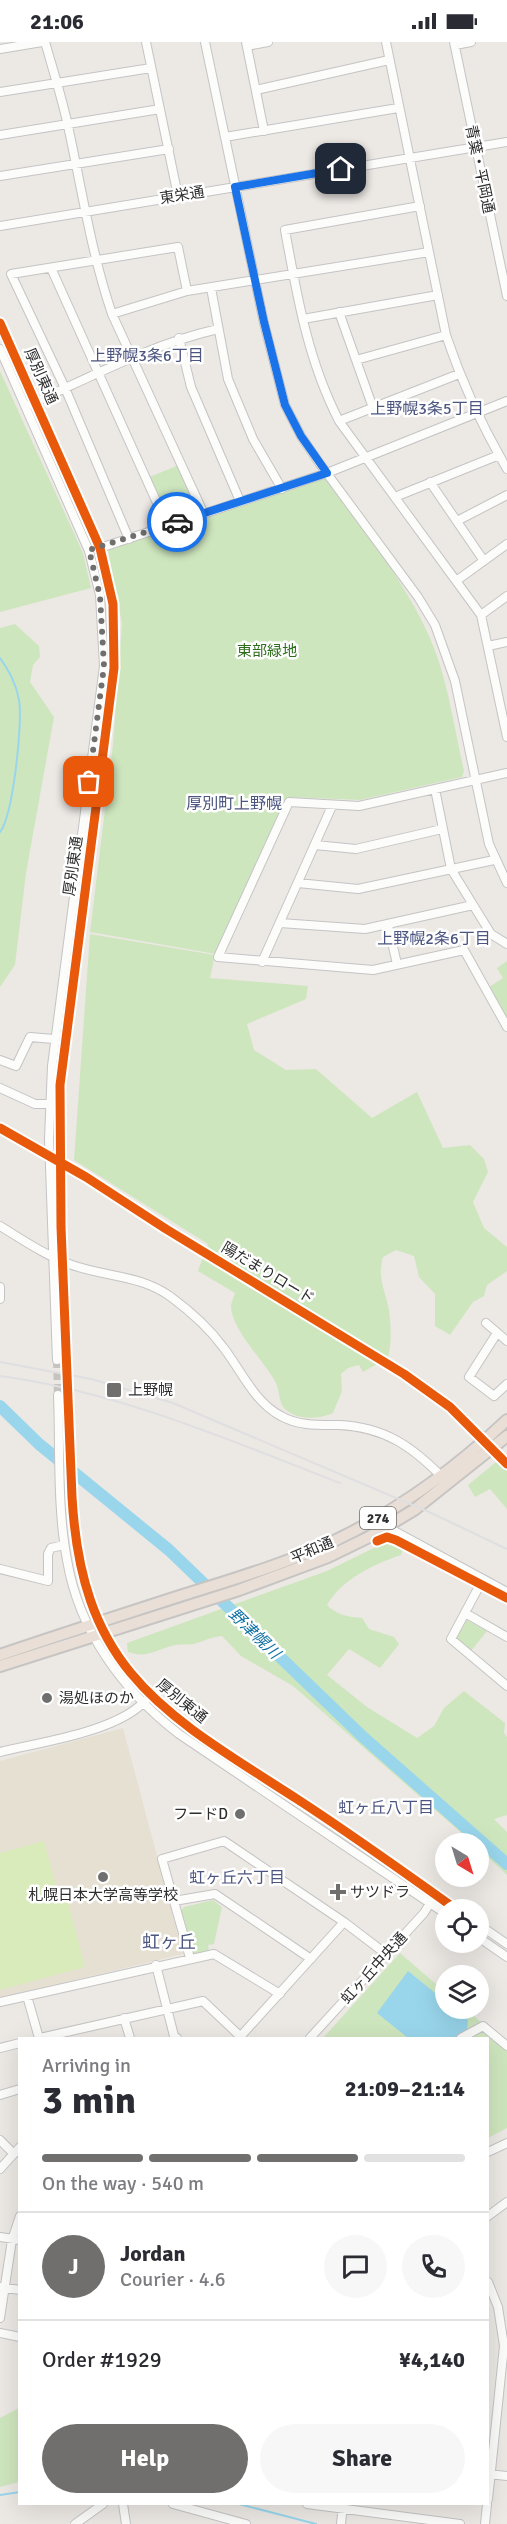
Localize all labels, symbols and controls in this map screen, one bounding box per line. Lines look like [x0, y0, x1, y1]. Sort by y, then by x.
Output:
text: 21:06 [30, 8, 84, 35]
street label: 青葉・平岡通 [462, 123, 498, 215]
pin [315, 143, 366, 194]
icon: home [324, 152, 357, 185]
street label: 東栄通 [158, 183, 206, 207]
street label: 厚別東通 [21, 345, 61, 407]
district label: 上野幌3条6丁目 [90, 346, 204, 366]
district label: 上野幌3条5丁目 [370, 399, 484, 419]
courier [147, 492, 207, 552]
icon: car [161, 506, 194, 539]
park label: 東部緑地 [237, 642, 297, 660]
pin [63, 756, 114, 807]
icon: bag [72, 765, 105, 798]
district label: 厚別町上野幌 [186, 794, 282, 814]
street label: 厚別東通 [60, 835, 86, 897]
district label: 上野幌2条6丁目 [377, 929, 491, 949]
street label: 陽だまりロード [218, 1238, 318, 1308]
marker: 上野幌 [105, 1381, 123, 1399]
place label: 上野幌 [128, 1381, 173, 1399]
road number: 274 [360, 1507, 396, 1529]
street label: 平和通 [288, 1533, 336, 1567]
water label: 野津幌川 [224, 1604, 286, 1665]
street label: 厚別東通 [153, 1675, 211, 1727]
place label: 湯処ほのか [59, 1689, 134, 1707]
marker: 湯処ほのか [40, 1691, 54, 1705]
district label: 虹ヶ丘八丁目 [338, 1798, 434, 1818]
place label: フードD [173, 1805, 228, 1823]
marker: フードD [233, 1807, 247, 1821]
north arrow [435, 1833, 489, 1887]
map controls [435, 1833, 489, 2019]
district label: 虹ヶ丘六丁目 [189, 1868, 285, 1888]
marker: 札幌日本大学高等学校 [96, 1870, 110, 1884]
place label: サツドラ [350, 1883, 410, 1901]
marker: サツドラ [331, 1885, 345, 1899]
place label: 札幌日本大学高等学校 [28, 1886, 178, 1904]
button: locate [435, 1899, 489, 1953]
street label: 虹ヶ丘中央通 [337, 1929, 411, 2007]
district label: 虹ヶ丘 [142, 1931, 196, 1953]
button: layers [435, 1965, 489, 2019]
text: Arriving in [42, 2053, 131, 2078]
text: 21:09–21:14 [345, 2075, 465, 2102]
text: 3 min [42, 2076, 136, 2124]
text: On the way · 540 m [42, 2171, 204, 2196]
button: chat [324, 2235, 387, 2298]
button: phone [402, 2235, 465, 2298]
text: Jordan [120, 2240, 186, 2267]
text: J [68, 2253, 79, 2280]
text: Courier · 4.6 [120, 2267, 226, 2292]
text: Order #1929 [42, 2346, 162, 2373]
text: ¥4,140 [399, 2346, 465, 2373]
button: Help [42, 2424, 248, 2493]
button: Share [260, 2424, 465, 2493]

